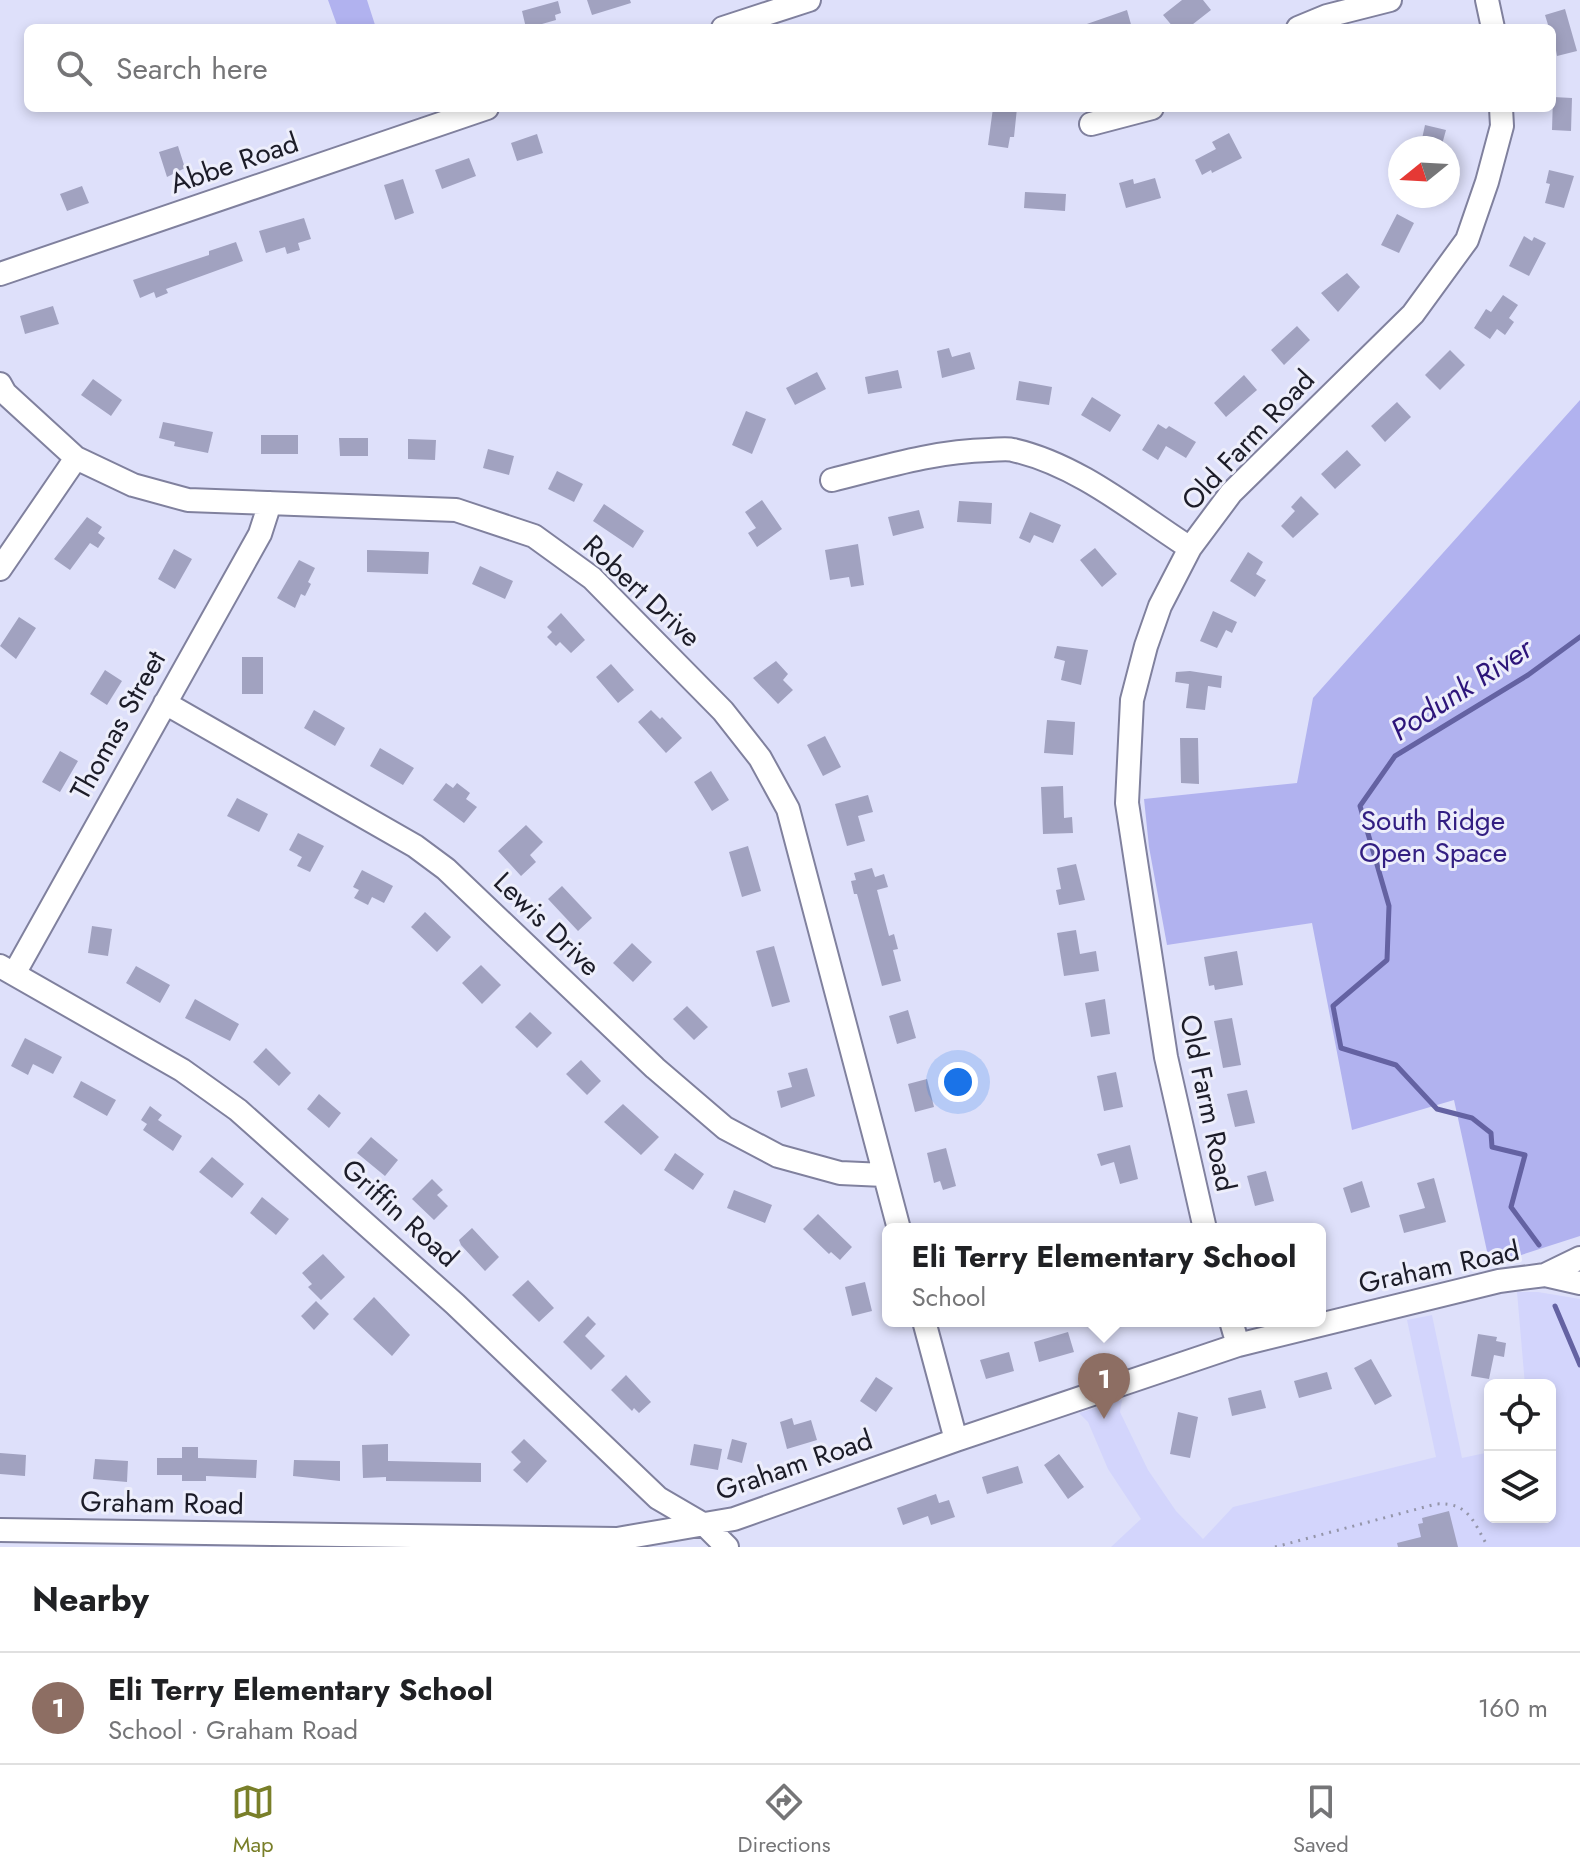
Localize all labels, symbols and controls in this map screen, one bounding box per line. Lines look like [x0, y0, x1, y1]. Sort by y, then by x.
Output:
search box [24, 24, 1556, 112]
icon: search [52, 46, 96, 90]
text: Search here [116, 47, 268, 90]
street label: Abbe Road [164, 122, 304, 204]
north arrow [1388, 136, 1460, 208]
street label: Old Farm Road [1172, 360, 1324, 520]
street label: Robert Drive [574, 525, 710, 657]
water label: Podunk River [1382, 626, 1542, 751]
street label: Thomas Street [60, 643, 176, 807]
park label: South Ridge Open Space [1359, 800, 1507, 873]
street label: Lewis Drive [484, 862, 610, 986]
street label: Old Farm Road [1169, 1011, 1247, 1195]
your location [938, 1062, 978, 1102]
street label: Griffin Road [332, 1149, 468, 1277]
popup [882, 1223, 1326, 1327]
street label: Graham Road [1355, 1230, 1523, 1304]
text: Eli Terry Elementary School [912, 1235, 1296, 1278]
text: School [912, 1278, 986, 1316]
pin: 1 [1078, 1353, 1130, 1419]
map controls [1484, 1379, 1556, 1523]
button: locate [1484, 1379, 1556, 1451]
street label: Graham Road [710, 1419, 878, 1511]
button: layers [1484, 1451, 1556, 1523]
street label: Graham Road [80, 1481, 244, 1525]
text: Nearby [32, 1575, 149, 1624]
text: Eli Terry Elementary School [108, 1668, 493, 1711]
text: 1 [51, 1689, 65, 1727]
text: 160 m [1478, 1689, 1548, 1727]
text: School · Graham Road [108, 1711, 358, 1749]
tab: Map [231, 1780, 275, 1860]
tab: Directions [738, 1780, 831, 1860]
tab: Saved [1293, 1780, 1349, 1860]

